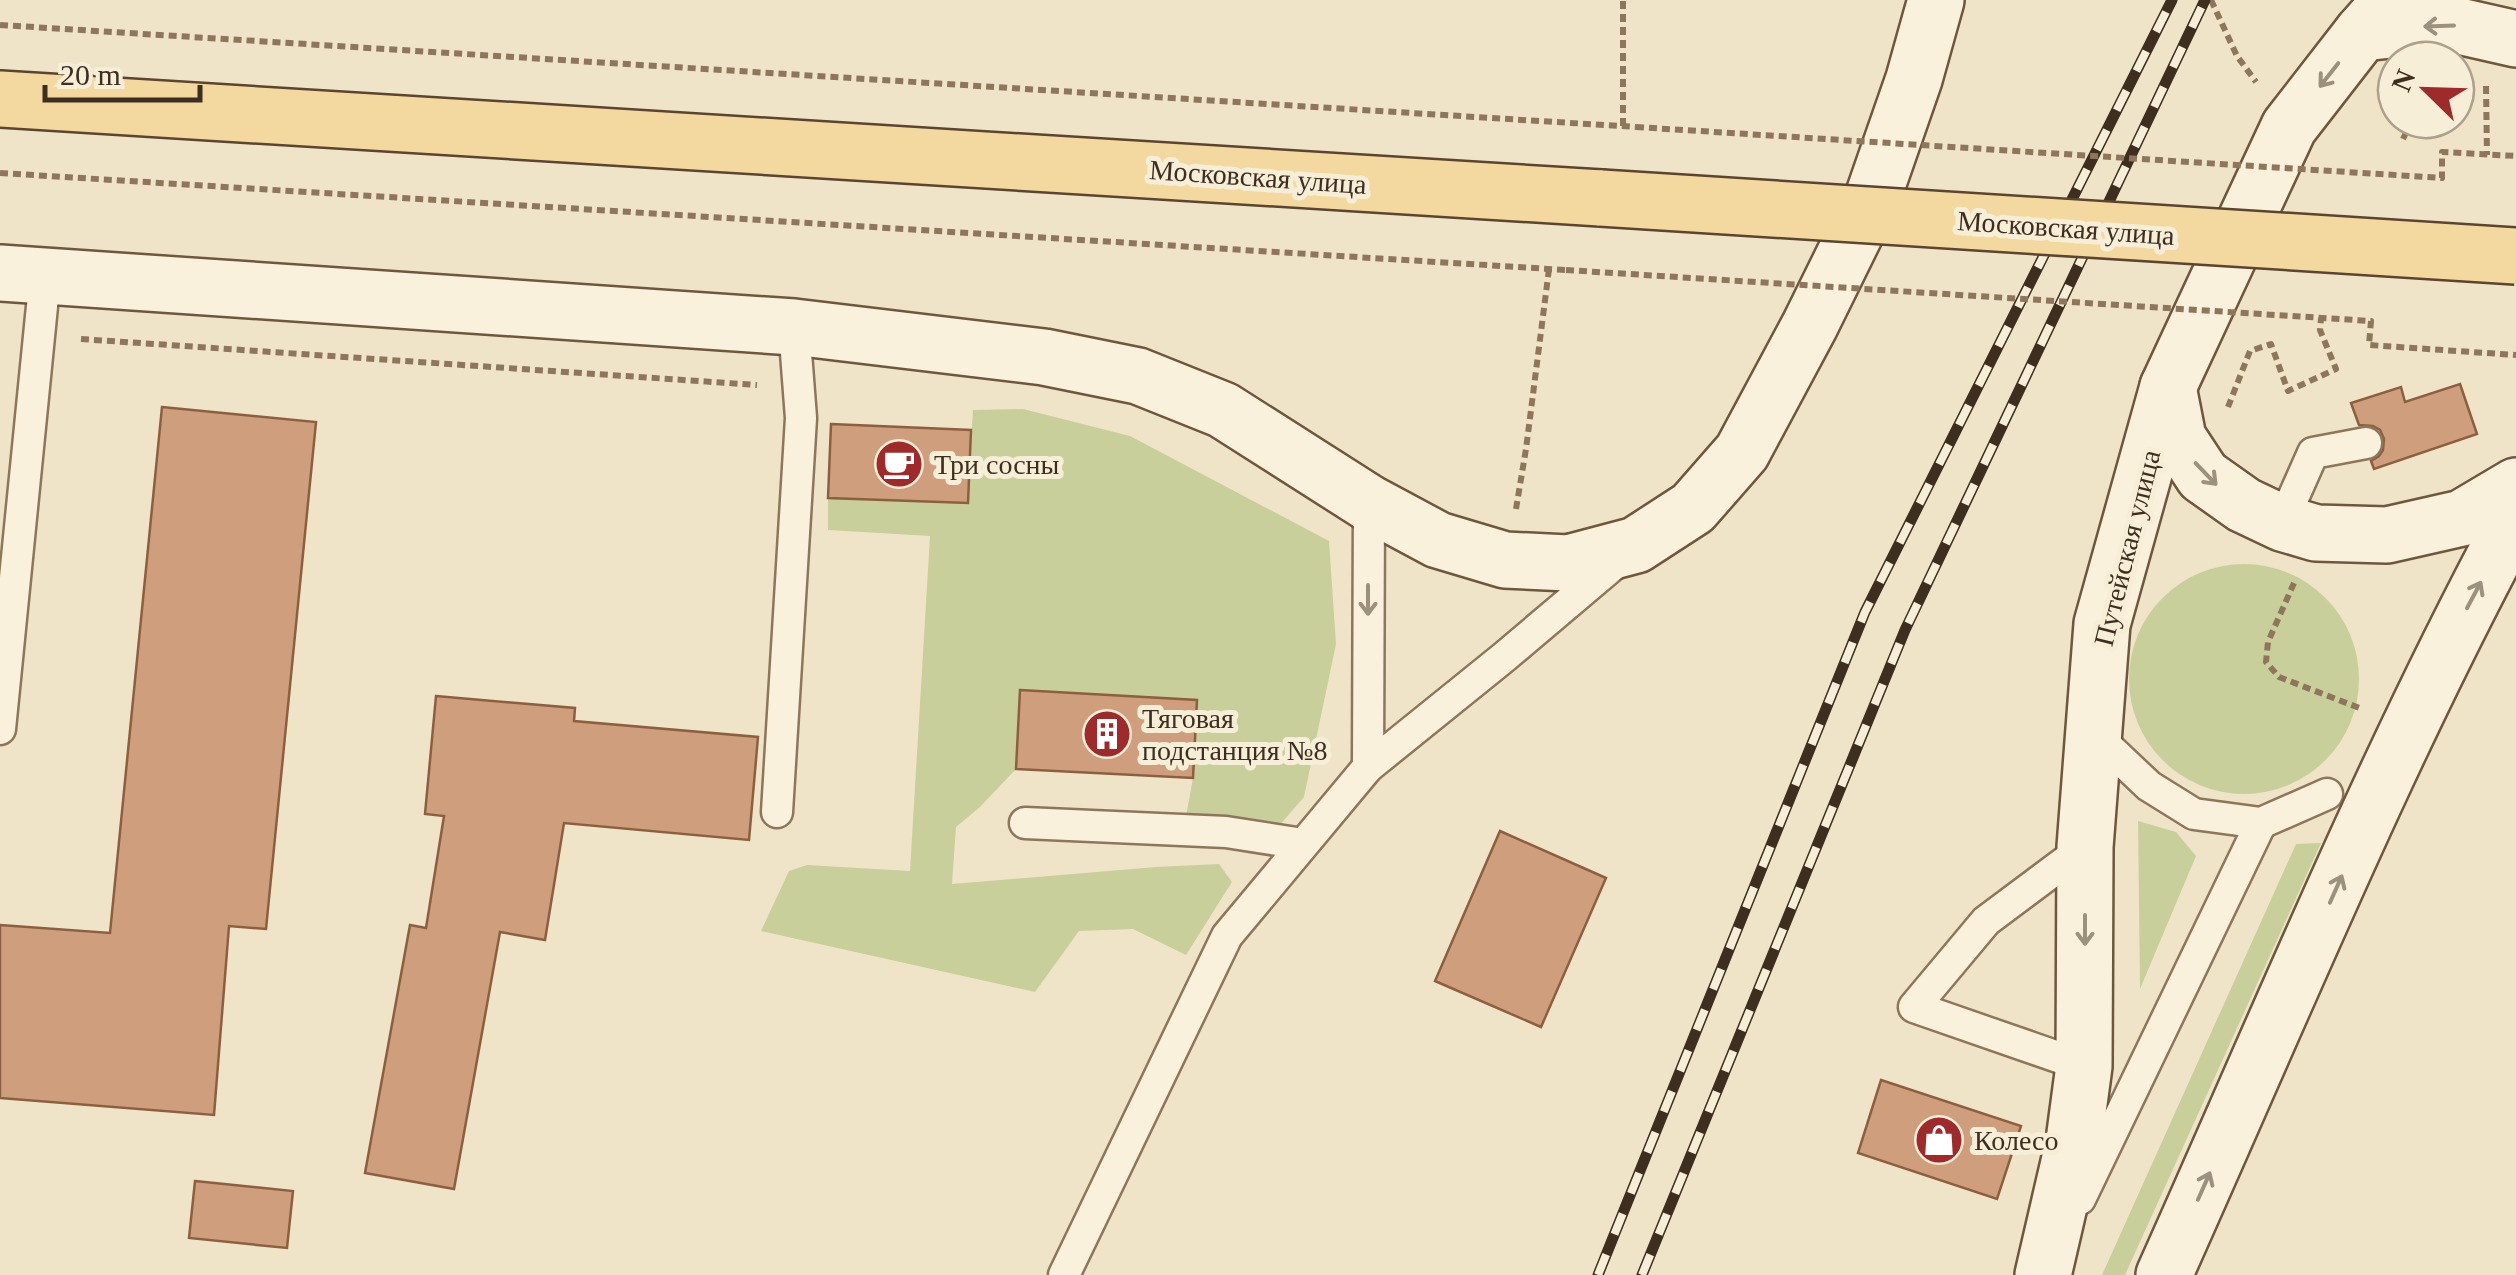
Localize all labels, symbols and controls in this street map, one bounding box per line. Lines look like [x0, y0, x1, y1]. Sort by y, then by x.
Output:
one-way arrow [2424, 17, 2456, 36]
scale bar [45, 40, 200, 102]
north arrow [2376, 40, 2476, 140]
text: 20 m [60, 58, 121, 91]
one-way arrow [2318, 61, 2339, 88]
text: N [2385, 65, 2422, 96]
street label: Московская улица [1148, 154, 1368, 200]
street label: Московская улица [1956, 205, 2176, 251]
cafe icon: Три сосны [873, 438, 925, 490]
street label: Путейская улица [2088, 446, 2166, 649]
place label: Три сосны [934, 449, 1060, 480]
one-way arrow [2194, 461, 2218, 485]
one-way arrow [2464, 580, 2484, 610]
one-way arrow [1358, 584, 1378, 616]
place label: Тяговая подстанция №8 [1142, 703, 1327, 766]
building icon: Тяговая подстанция №8 [1081, 708, 1133, 760]
one-way arrow [2328, 874, 2346, 905]
one-way arrow [2076, 912, 2094, 945]
shop icon: Колесо [1913, 1114, 1965, 1166]
place label: Колесо [1974, 1125, 2058, 1156]
one-way arrow [2196, 1171, 2214, 1202]

